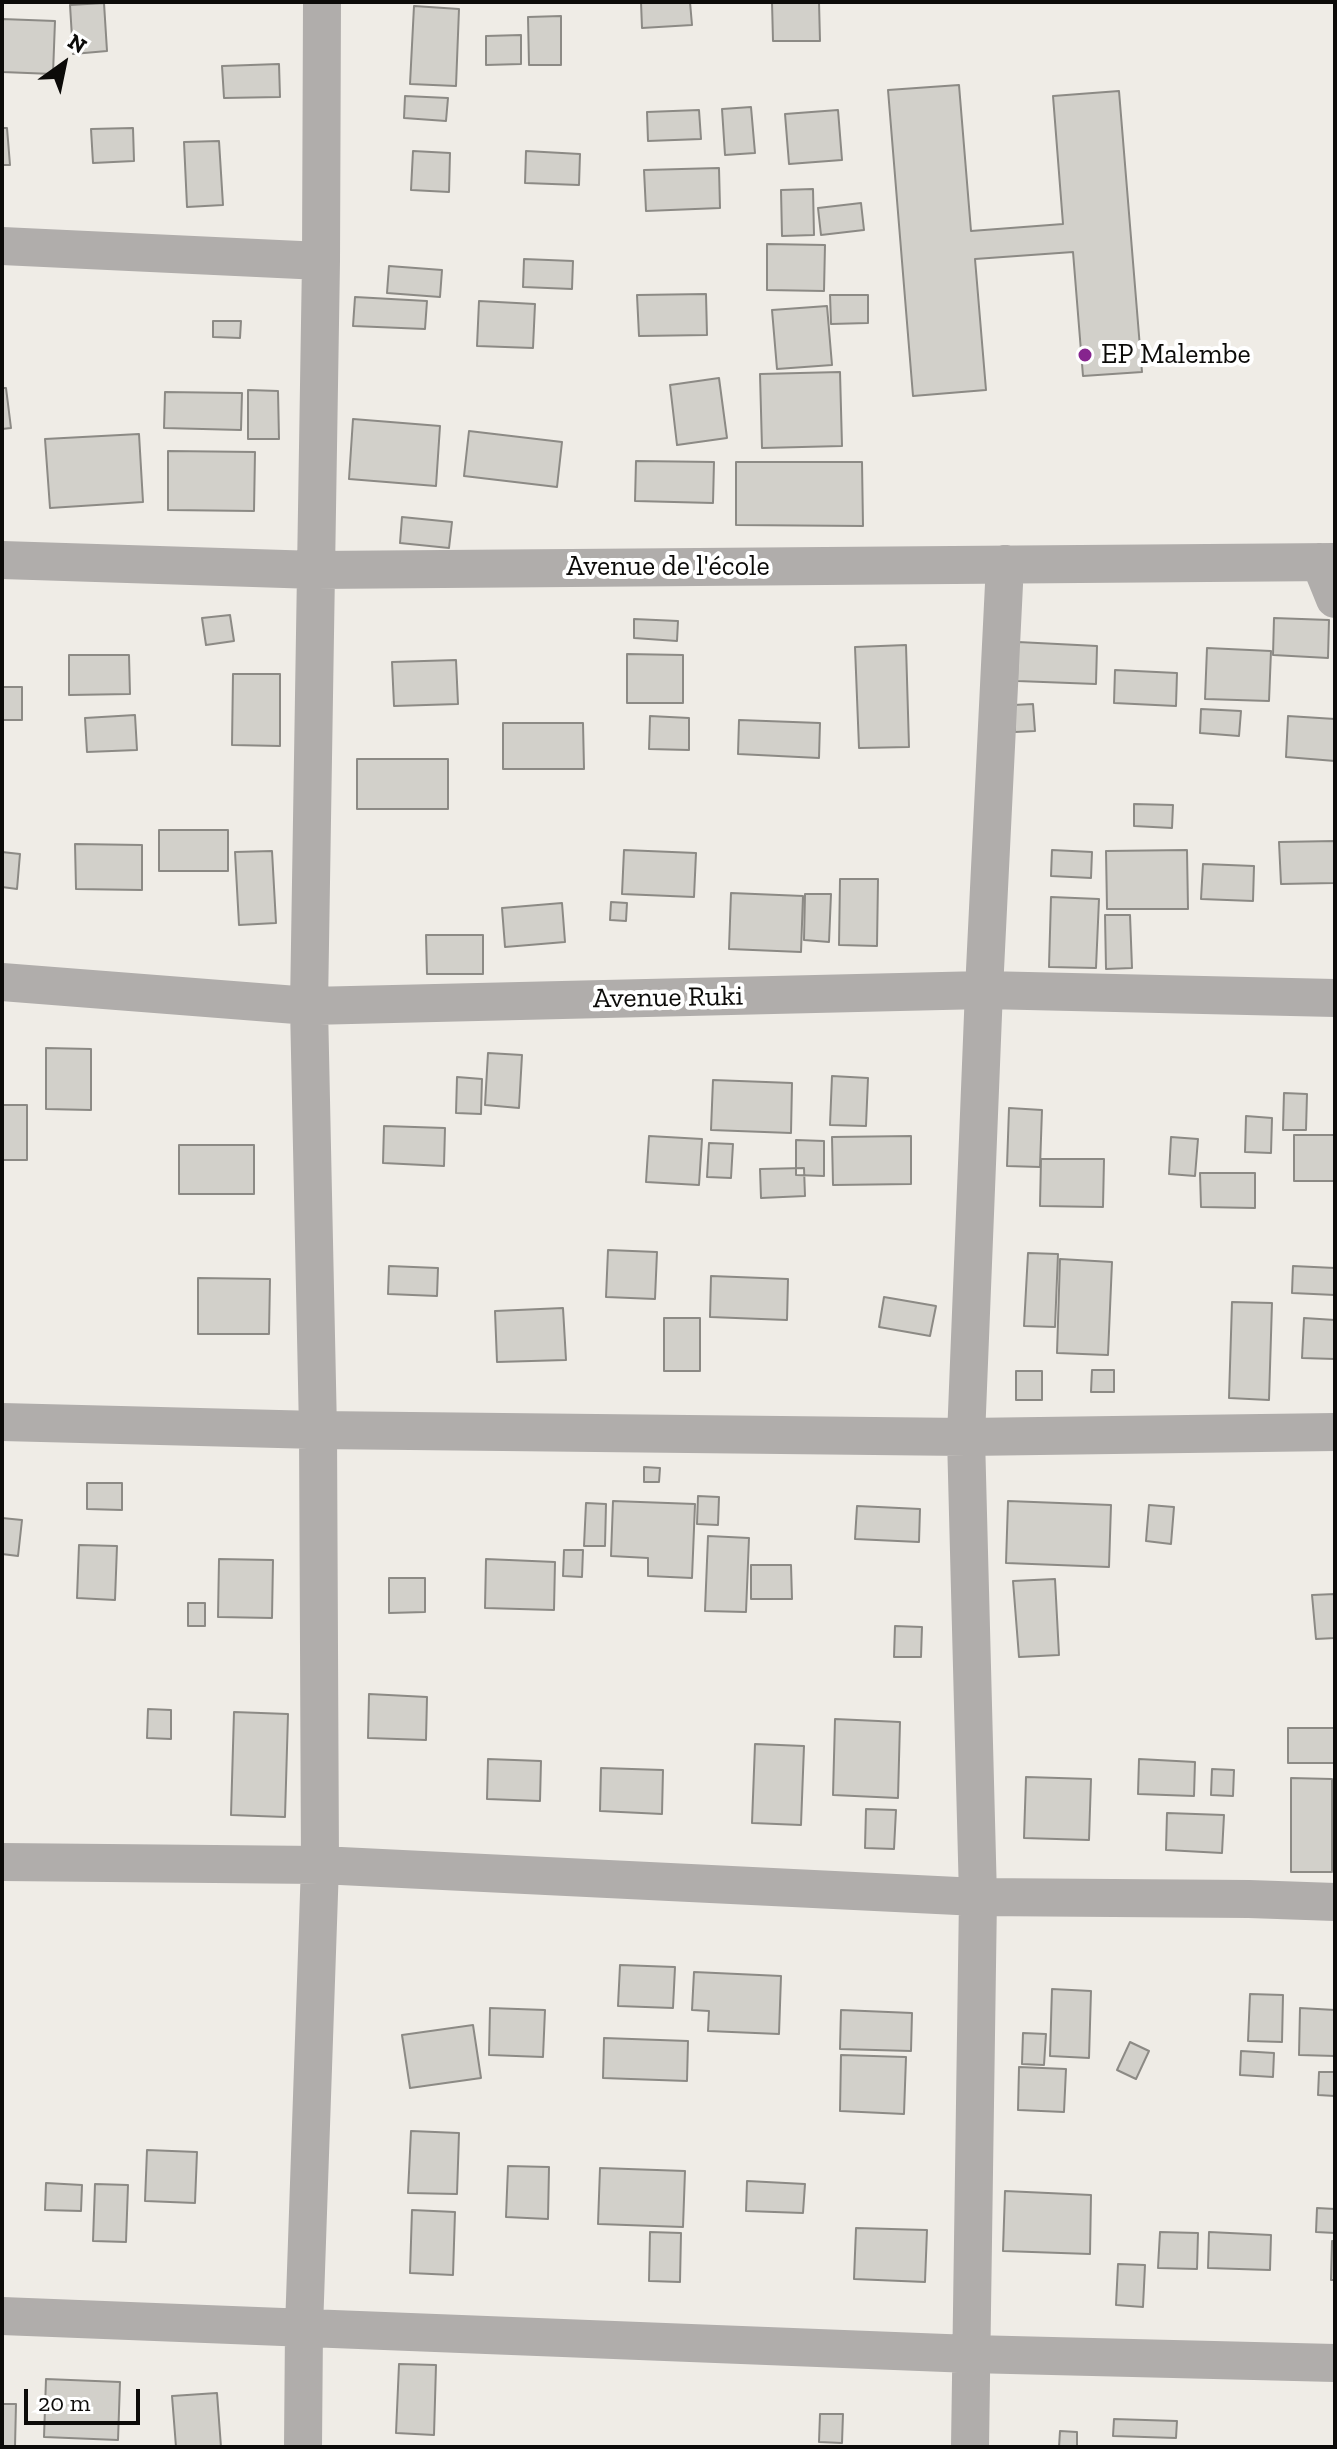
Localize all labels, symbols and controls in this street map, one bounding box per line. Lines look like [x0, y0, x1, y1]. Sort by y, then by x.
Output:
north arrow [24, 24, 104, 104]
text: N [63, 28, 92, 59]
place label: EP Malembe [1101, 338, 1251, 372]
marker: EP Malembe [1076, 346, 1094, 364]
street label: Avenue de l'école [566, 550, 770, 584]
street label: Avenue Ruki [592, 980, 744, 1016]
scale bar [28, 2373, 144, 2423]
text: 20 m [38, 2388, 90, 2417]

